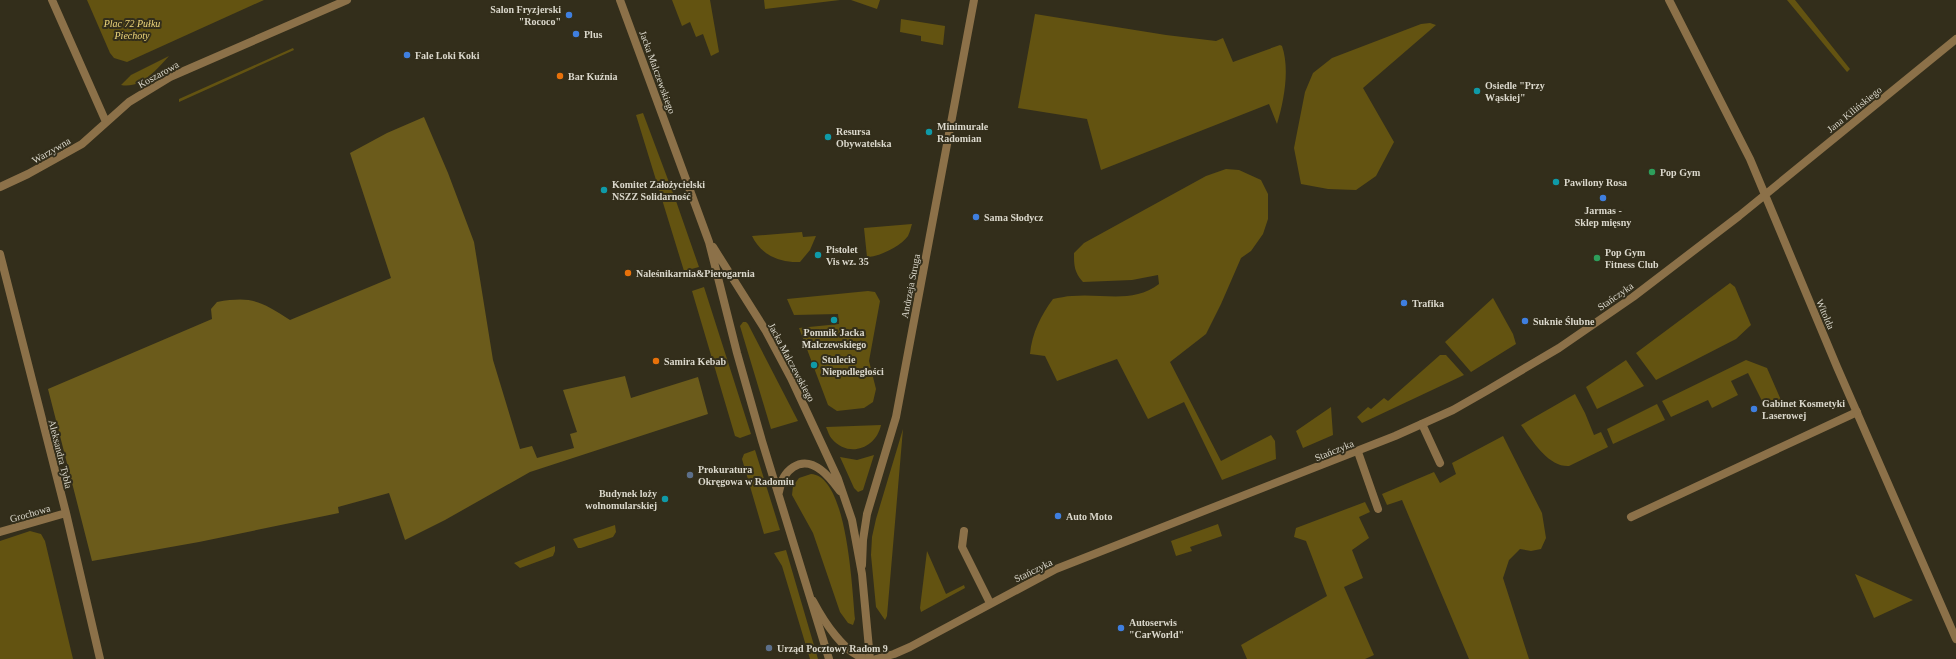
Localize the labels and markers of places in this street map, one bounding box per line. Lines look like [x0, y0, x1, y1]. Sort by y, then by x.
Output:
place label: Salon Fryzjerski "Rococo" [490, 4, 561, 27]
marker: Salon Fryzjerski "Rococo" [564, 10, 574, 20]
marker: Plus [571, 29, 581, 39]
place label: Plus [584, 29, 602, 40]
marker: Fale Loki Koki [402, 50, 412, 60]
place label: Fale Loki Koki [415, 50, 480, 61]
marker: Bar Kuźnia [555, 71, 565, 81]
place label: Bar Kuźnia [568, 71, 618, 82]
place label: Osiedle "Przy Wąskiej" [1485, 80, 1545, 103]
marker: Osiedle "Przy Wąskiej" [1472, 86, 1482, 96]
place label: Minimurale Radomian [937, 121, 989, 144]
place label: Resursa Obywatelska [836, 126, 892, 149]
marker: Minimurale Radomian [924, 127, 934, 137]
marker: Resursa Obywatelska [823, 132, 833, 142]
marker: Pop Gym [1647, 167, 1657, 177]
place label: Pop Gym [1660, 167, 1701, 178]
marker: Pawilony Rosa [1551, 177, 1561, 187]
place label: Pawilony Rosa [1564, 177, 1627, 188]
place label: Komitet Założycielski NSZZ Solidarność [612, 179, 705, 202]
marker: Komitet Założycielski NSZZ Solidarność [599, 185, 609, 195]
marker: Jarmas - Sklep mięsny [1598, 193, 1608, 203]
place label: Jarmas - Sklep mięsny [1575, 205, 1631, 228]
marker: Sama Słodycz [971, 212, 981, 222]
place label: Sama Słodycz [984, 212, 1044, 223]
place label: Pistolet Vis wz. 35 [826, 244, 869, 267]
place label: Pop Gym Fitness Club [1605, 247, 1659, 270]
marker: Pistolet Vis wz. 35 [813, 250, 823, 260]
marker: Pop Gym Fitness Club [1592, 253, 1602, 263]
marker: Naleśnikarnia&Pierogarnia [623, 268, 633, 278]
place label: Naleśnikarnia&Pierogarnia [636, 268, 755, 279]
marker: Trafika [1399, 298, 1409, 308]
place label: Trafika [1412, 298, 1444, 309]
marker: Pomnik Jacka Malczewskiego [829, 315, 839, 325]
marker: Suknie Ślubne [1520, 316, 1530, 326]
place label: Suknie Ślubne [1533, 316, 1595, 327]
place label: Pomnik Jacka Malczewskiego [802, 327, 866, 350]
place label: Stulecie Niepodległości [822, 354, 884, 377]
marker: Samira Kebab [651, 356, 661, 366]
place label: Samira Kebab [664, 356, 726, 367]
marker: Stulecie Niepodległości [809, 360, 819, 370]
place label: Gabinet Kosmetyki Laserowej [1762, 398, 1845, 421]
marker: Gabinet Kosmetyki Laserowej [1749, 404, 1759, 414]
place label: Prokuratura Okręgowa w Radomiu [698, 464, 795, 487]
marker: Prokuratura Okręgowa w Radomiu [685, 470, 695, 480]
place label: Budynek loży wolnomularskiej [585, 488, 657, 511]
marker: Budynek loży wolnomularskiej [660, 494, 670, 504]
marker: Auto Moto [1053, 511, 1063, 521]
place label: Auto Moto [1066, 511, 1112, 522]
place label: Autoserwis "CarWorld" [1129, 617, 1184, 640]
marker: Autoserwis "CarWorld" [1116, 623, 1126, 633]
marker: Urząd Pocztowy Radom 9 [764, 643, 774, 653]
place label: Urząd Pocztowy Radom 9 [777, 643, 888, 654]

